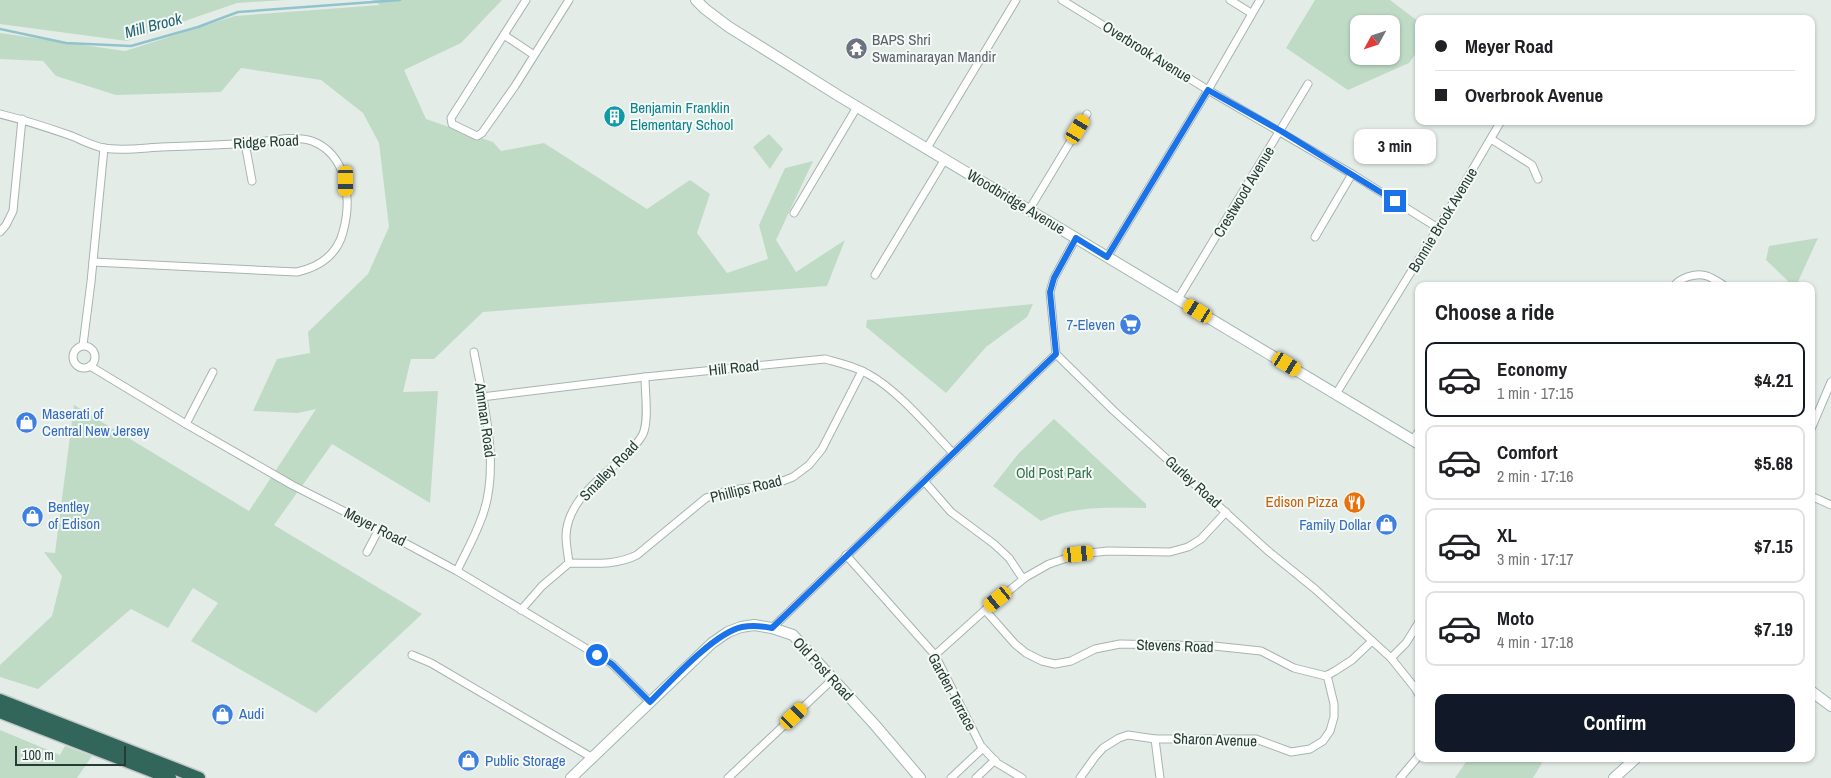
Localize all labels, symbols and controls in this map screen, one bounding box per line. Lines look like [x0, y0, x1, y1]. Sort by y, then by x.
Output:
water label: Mill Brook [122, 7, 184, 43]
north arrow [1350, 15, 1400, 65]
map controls [1350, 15, 1400, 65]
street label: Overbrook Avenue [1099, 16, 1196, 88]
place label: BAPS Shri Swaminarayan Mandir [872, 29, 996, 67]
text: Meyer Road [1465, 33, 1553, 59]
temple icon: BAPS Shri Swaminarayan Mandir [844, 37, 868, 61]
text: Overbrook Avenue [1465, 82, 1603, 108]
place label: Benjamin Franklin Elementary School [630, 97, 733, 135]
building icon: Benjamin Franklin Elementary School [602, 105, 626, 129]
car [1063, 112, 1092, 146]
callout: 3 min [1354, 128, 1436, 164]
street label: Ridge Road [233, 129, 299, 154]
text: 3 min [1378, 135, 1412, 157]
street label: Crestwood Avenue [1208, 142, 1279, 241]
street label: Bonnie Brook Avenue [1403, 163, 1482, 276]
street label: Woodbridge Avenue [963, 164, 1069, 239]
car [338, 166, 353, 196]
route end [1384, 190, 1406, 212]
car [1181, 297, 1214, 325]
text: Choose a ride [1435, 297, 1554, 327]
supermarket icon: 7-Eleven [1119, 313, 1143, 337]
place label: 7-Eleven [1066, 314, 1115, 335]
car [1270, 350, 1303, 378]
street label: Hill Road [708, 354, 760, 381]
text: Economy [1497, 356, 1567, 382]
icon: car [1437, 357, 1482, 402]
text: $4.21 [1754, 367, 1793, 393]
street label: Amman Road [470, 380, 501, 459]
text: 1 min · 17:15 [1497, 382, 1574, 404]
place label: Maserati of Central New Jersey [42, 403, 150, 441]
shop icon: Maserati of Central New Jersey [14, 411, 38, 435]
street label: Smalley Road [574, 436, 643, 505]
text: Comfort [1497, 439, 1558, 465]
icon: car [1437, 440, 1482, 485]
text: $5.68 [1754, 450, 1793, 476]
street label: Gurley Road [1161, 451, 1226, 513]
park label: Old Post Park [1016, 462, 1093, 483]
text: 2 min · 17:16 [1497, 465, 1574, 487]
street label: Phillips Road [708, 469, 784, 508]
restaurant icon: Edison Pizza [1342, 490, 1366, 514]
place label: Edison Pizza [1266, 491, 1338, 512]
place label: Bentley of Edison [48, 496, 100, 534]
street label: Meyer Road [341, 502, 410, 551]
shop icon: Bentley of Edison [20, 504, 44, 528]
shop icon: Family Dollar [1375, 513, 1399, 537]
place label: Family Dollar [1299, 514, 1371, 535]
text: XL [1497, 522, 1517, 548]
icon: car [1437, 523, 1482, 568]
text: $7.15 [1754, 533, 1793, 559]
car [1063, 545, 1094, 563]
text: 3 min · 17:17 [1497, 548, 1574, 570]
car [981, 584, 1014, 614]
text: Moto [1497, 605, 1534, 631]
icon: car [1437, 606, 1482, 651]
text: $7.19 [1754, 616, 1793, 642]
text: 4 min · 17:18 [1497, 631, 1574, 653]
street label: Old Post Road [788, 632, 858, 705]
street label: Stevens Road [1136, 634, 1214, 657]
route start [586, 644, 608, 666]
street label: Garden Terrace [923, 649, 982, 734]
button: Confirm [1435, 694, 1795, 752]
car [777, 700, 810, 732]
shop icon: Audi [211, 702, 235, 726]
place label: Audi [238, 703, 264, 724]
street label: Sharon Avenue [1173, 728, 1257, 751]
scale bar [15, 743, 126, 766]
text: 100 m [22, 746, 54, 764]
shop icon: Public Storage [457, 749, 481, 773]
place label: Public Storage [485, 750, 566, 771]

